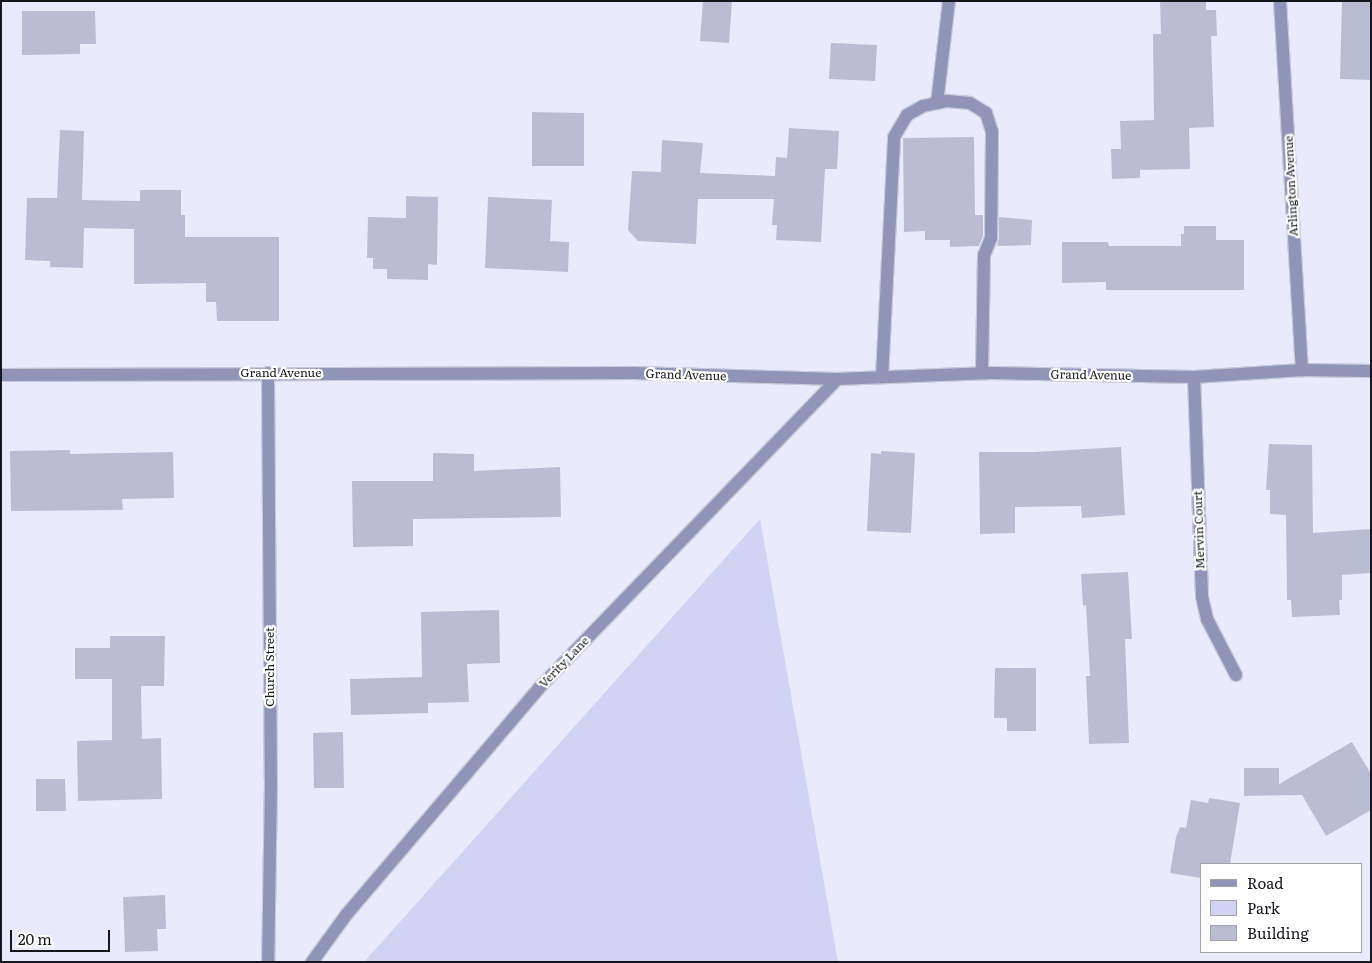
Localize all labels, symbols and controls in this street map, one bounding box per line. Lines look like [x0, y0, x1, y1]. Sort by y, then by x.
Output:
street label: Arlington Avenue [1281, 135, 1301, 237]
street label: Grand Avenue [241, 366, 321, 380]
street label: Grand Avenue [645, 366, 727, 384]
street label: Grand Avenue [1050, 367, 1132, 383]
street label: Mervin Court [1190, 491, 1208, 569]
street label: Church Street [263, 627, 277, 707]
street label: Verity Lane [536, 634, 592, 690]
legend [1200, 863, 1362, 953]
text: Road [1247, 871, 1283, 894]
text: Park [1247, 896, 1280, 919]
scale bar [12, 920, 112, 952]
text: Building [1247, 921, 1309, 944]
text: 20 m [18, 927, 52, 950]

